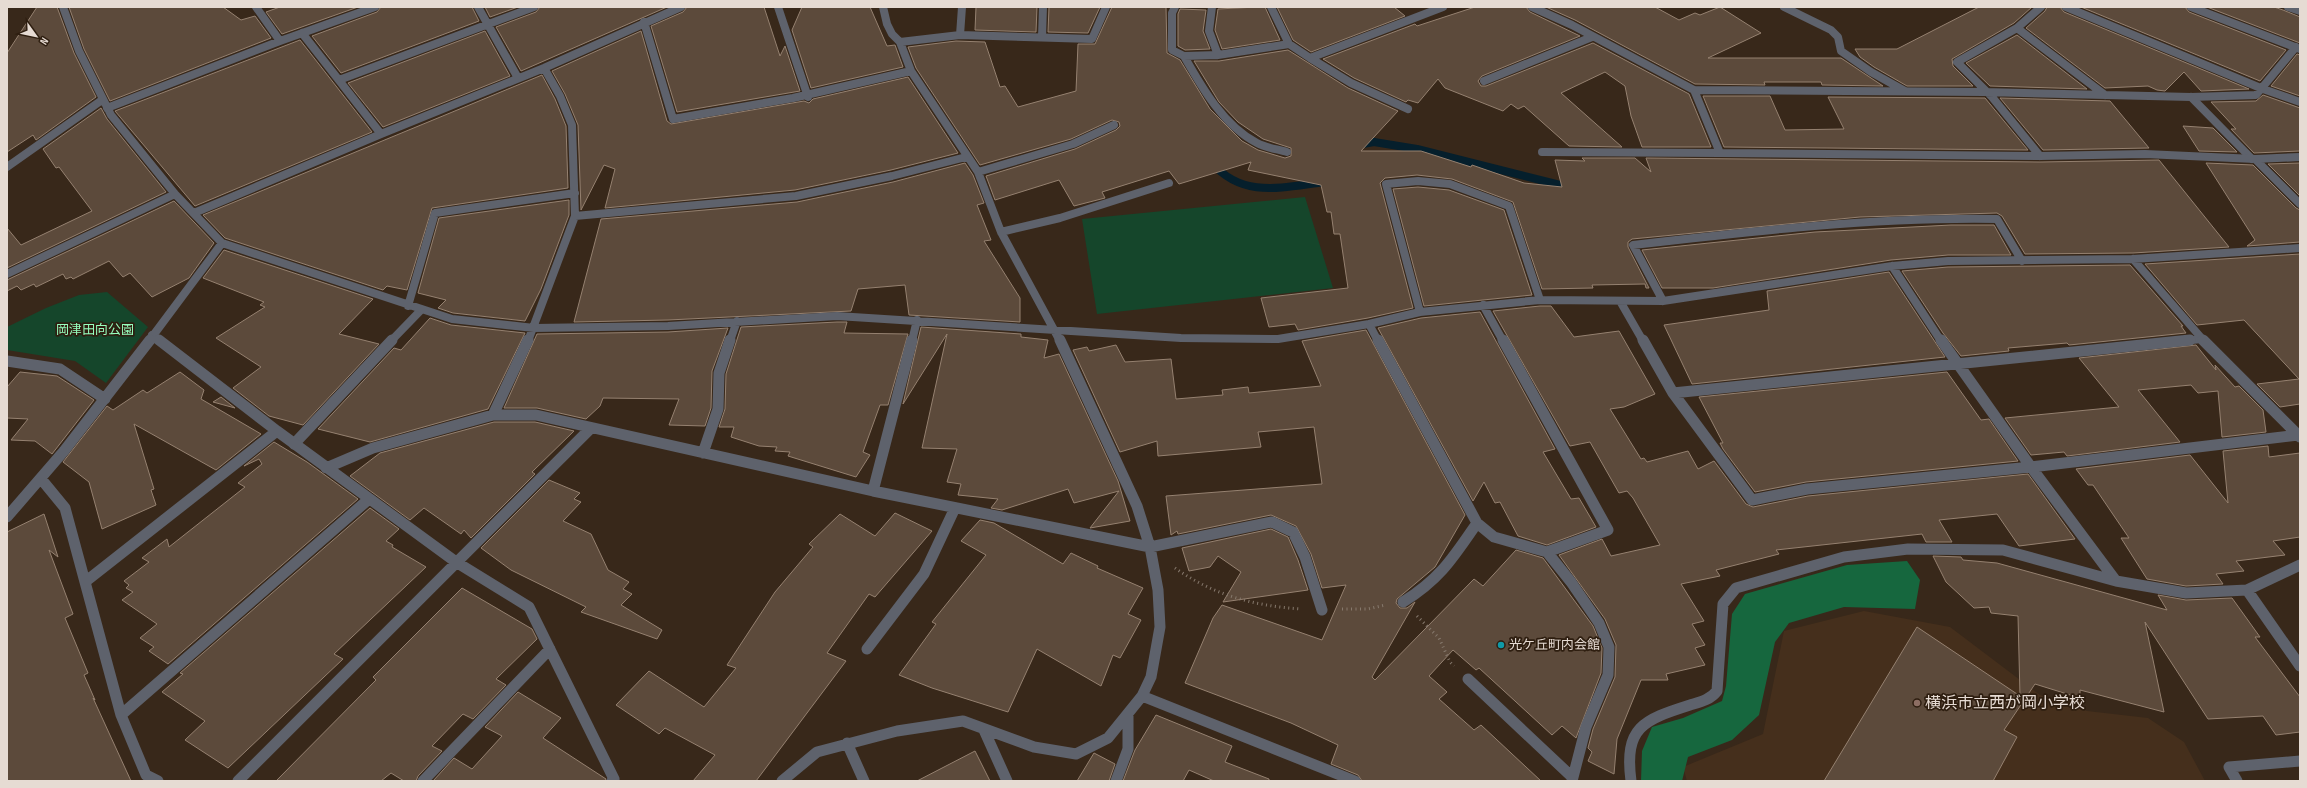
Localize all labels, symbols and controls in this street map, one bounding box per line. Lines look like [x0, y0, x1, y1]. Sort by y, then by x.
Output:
north arrow [16, 16, 56, 56]
text: N [37, 35, 51, 47]
park label: 岡津田向公園 [56, 322, 134, 338]
place label: 光ケ丘町内会館 [1509, 637, 1600, 653]
marker: 光ケ丘町内会館 [1496, 640, 1506, 650]
place label: 横浜市立西が岡小学校 [1925, 694, 2085, 713]
marker: 横浜市立西が岡小学校 [1912, 698, 1922, 708]

